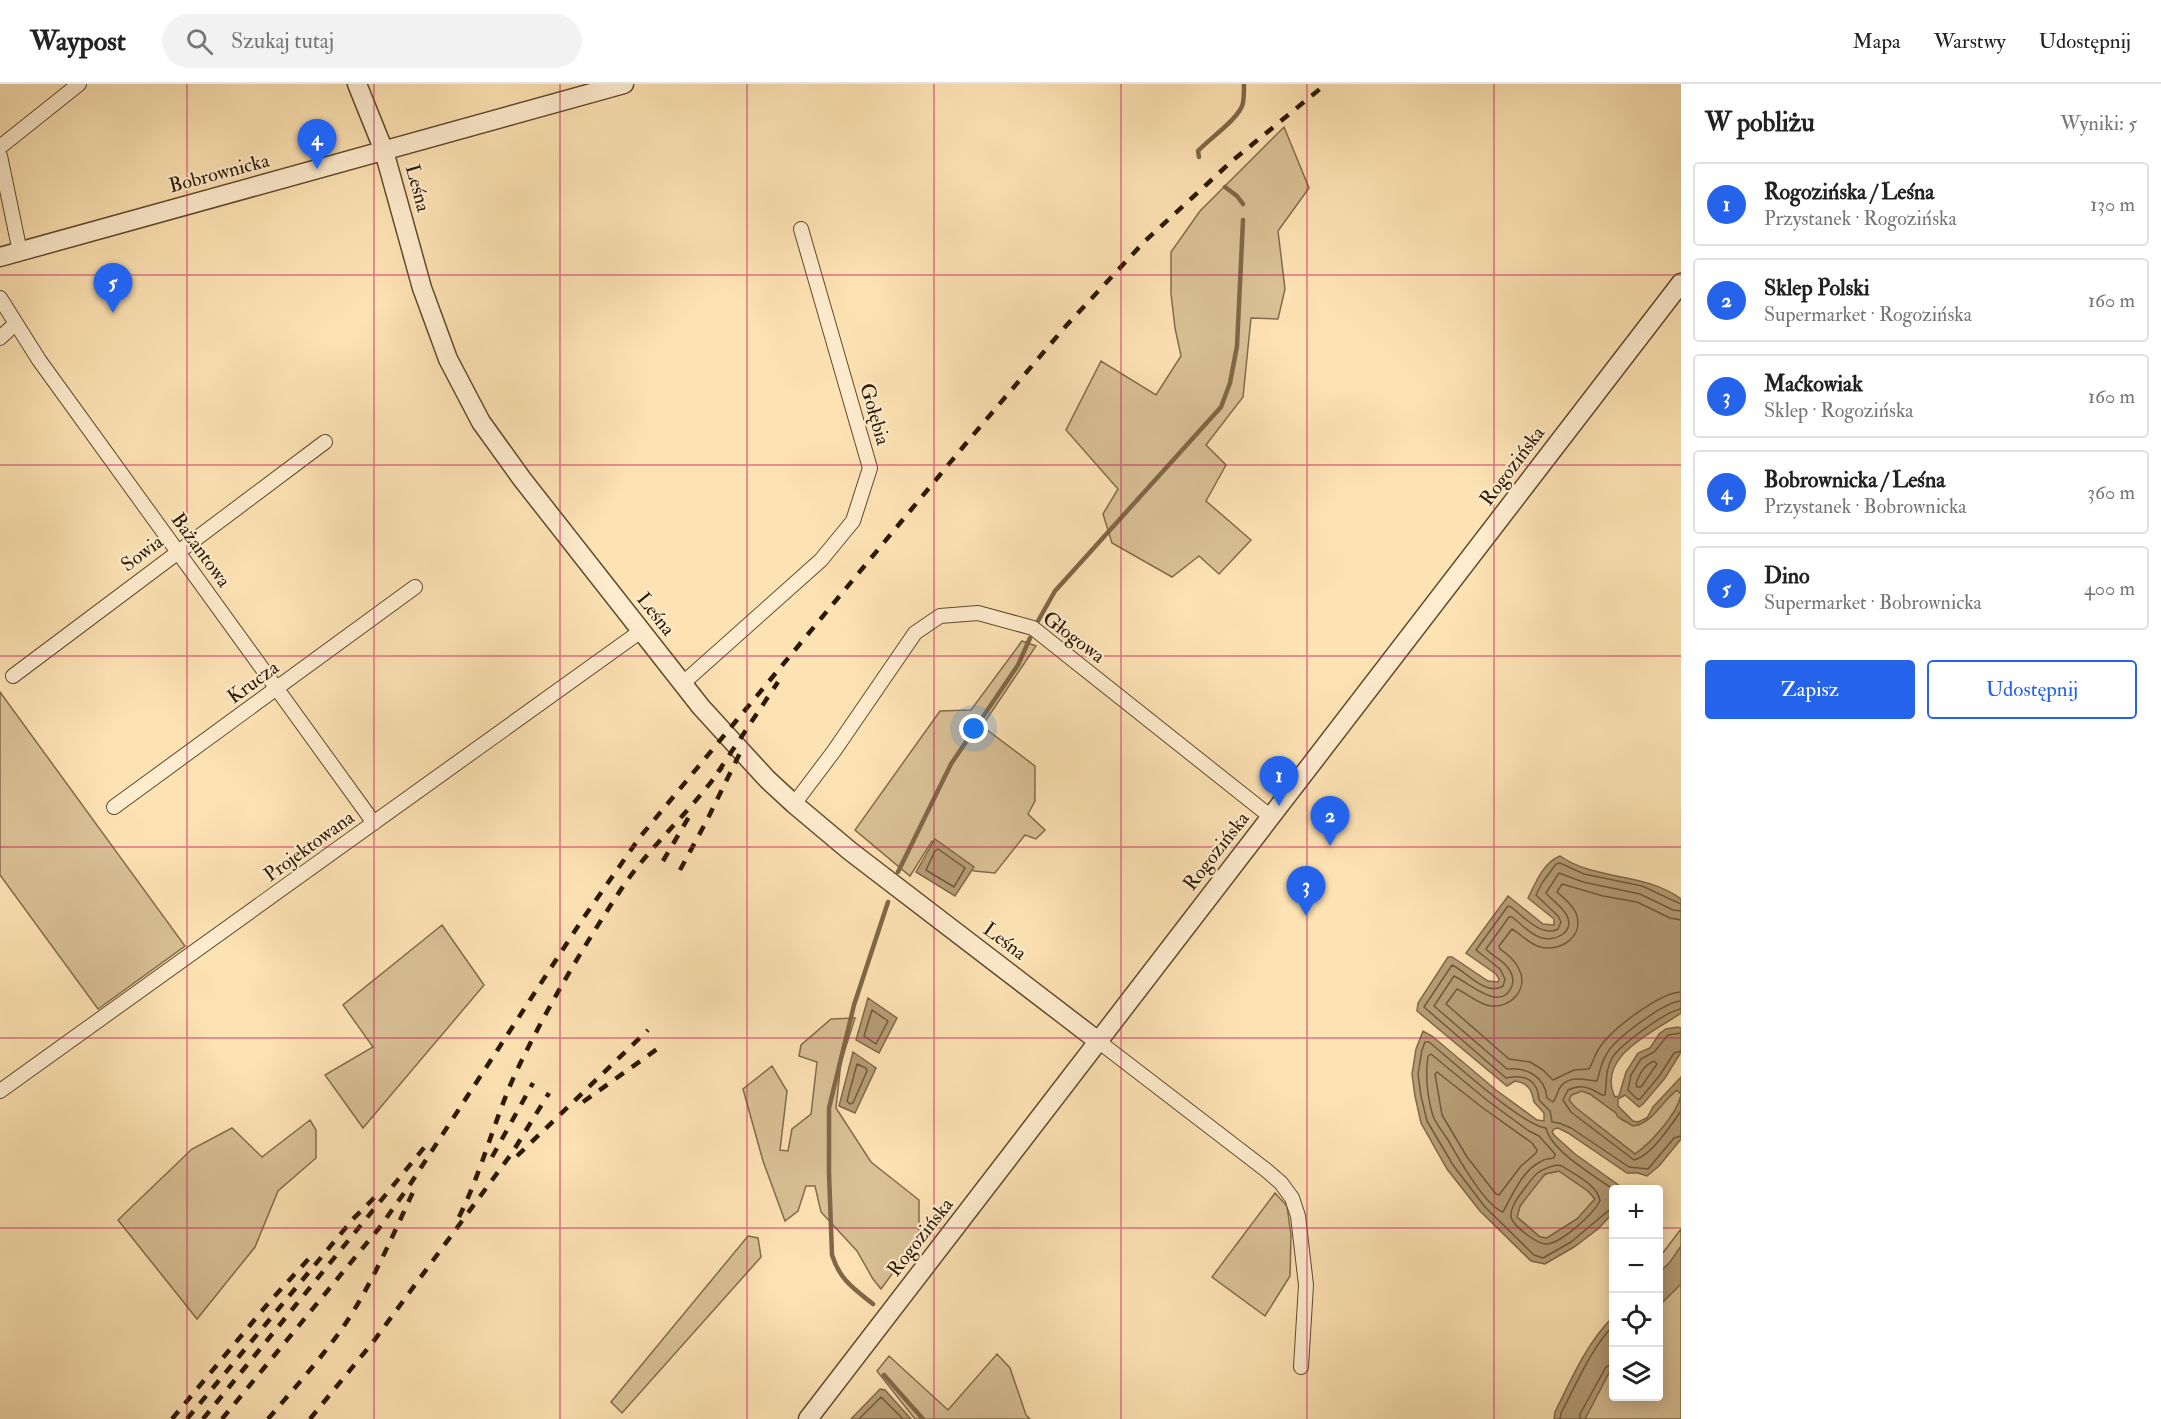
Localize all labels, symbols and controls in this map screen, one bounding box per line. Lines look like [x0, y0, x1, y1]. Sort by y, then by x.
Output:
search box [162, 14, 582, 68]
text: Waypost [30, 24, 126, 59]
icon: search [183, 25, 216, 58]
text: Szukaj tutaj [231, 27, 334, 55]
text: Mapa [1853, 28, 1901, 55]
text: Warstwy [1934, 28, 2006, 55]
text: Udostępnij [2039, 28, 2131, 55]
text: W pobliżu [1705, 107, 1815, 139]
text: Wyniki: 5 [2060, 111, 2137, 136]
pin: 4 [298, 120, 336, 169]
street label: Bobrownicka [166, 147, 273, 198]
street label: Leśna [400, 161, 437, 215]
text: Rogozińska / Leśna [1764, 178, 1934, 206]
text: 1 [1723, 192, 1730, 217]
text: 130 m [2090, 192, 2135, 217]
text: Przystanek · Rogozińska [1764, 206, 1957, 231]
pin: 5 [94, 264, 132, 313]
text: Sklep Polski [1764, 274, 1870, 302]
text: 2 [1721, 288, 1732, 313]
text: 160 m [2088, 288, 2135, 313]
text: Supermarket · Rogozińska [1764, 302, 1972, 327]
text: Maćkowiak [1764, 370, 1863, 398]
street label: Gołębia [854, 380, 896, 448]
text: 3 [1723, 384, 1730, 409]
text: 160 m [2088, 384, 2135, 409]
text: Sklep · Rogozińska [1764, 398, 1914, 423]
street label: Rogozińska [1474, 421, 1550, 511]
text: Bobrownicka / Leśna [1764, 466, 1945, 494]
text: 4 [1721, 480, 1732, 505]
text: 360 m [2087, 480, 2135, 505]
text: Przystanek · Bobrownicka [1764, 494, 1967, 519]
street label: Bażantowa [166, 508, 237, 593]
street label: Sowia [116, 529, 169, 577]
text: Dino [1764, 562, 1810, 590]
text: 5 [1722, 576, 1731, 601]
text: 400 m [2084, 576, 2135, 601]
street label: Leśna [631, 587, 681, 641]
text: Supermarket · Bobrownicka [1764, 590, 1982, 615]
street label: Głogowa [1038, 606, 1111, 669]
street label: Krucza [222, 654, 284, 709]
button: Zapisz [1705, 660, 1915, 719]
button: Udostępnij [1927, 660, 2137, 719]
your location [959, 714, 988, 743]
pin: 1 [1260, 756, 1298, 806]
pin: 2 [1310, 796, 1350, 846]
street label: Projektowana [259, 804, 360, 887]
street label: Rogozińska [1178, 806, 1255, 895]
pin: 3 [1286, 866, 1326, 916]
street label: Leśna [978, 916, 1032, 966]
map controls [1609, 1185, 1663, 1401]
button: + [1609, 1185, 1663, 1239]
street label: Rogozińska [882, 1192, 959, 1281]
button: − [1609, 1239, 1663, 1293]
button: locate [1609, 1293, 1663, 1347]
button: layers [1609, 1347, 1663, 1401]

